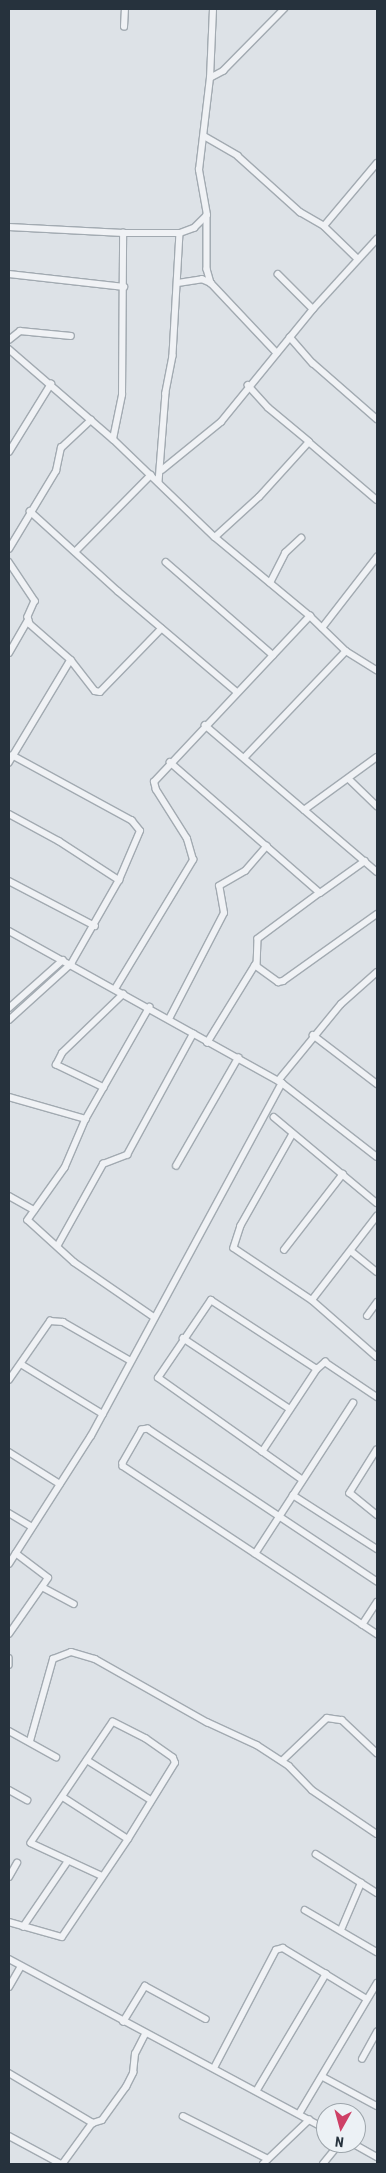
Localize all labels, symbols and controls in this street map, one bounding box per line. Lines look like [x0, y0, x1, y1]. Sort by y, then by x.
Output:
north arrow [316, 2103, 366, 2153]
text: N [334, 2133, 345, 2150]

